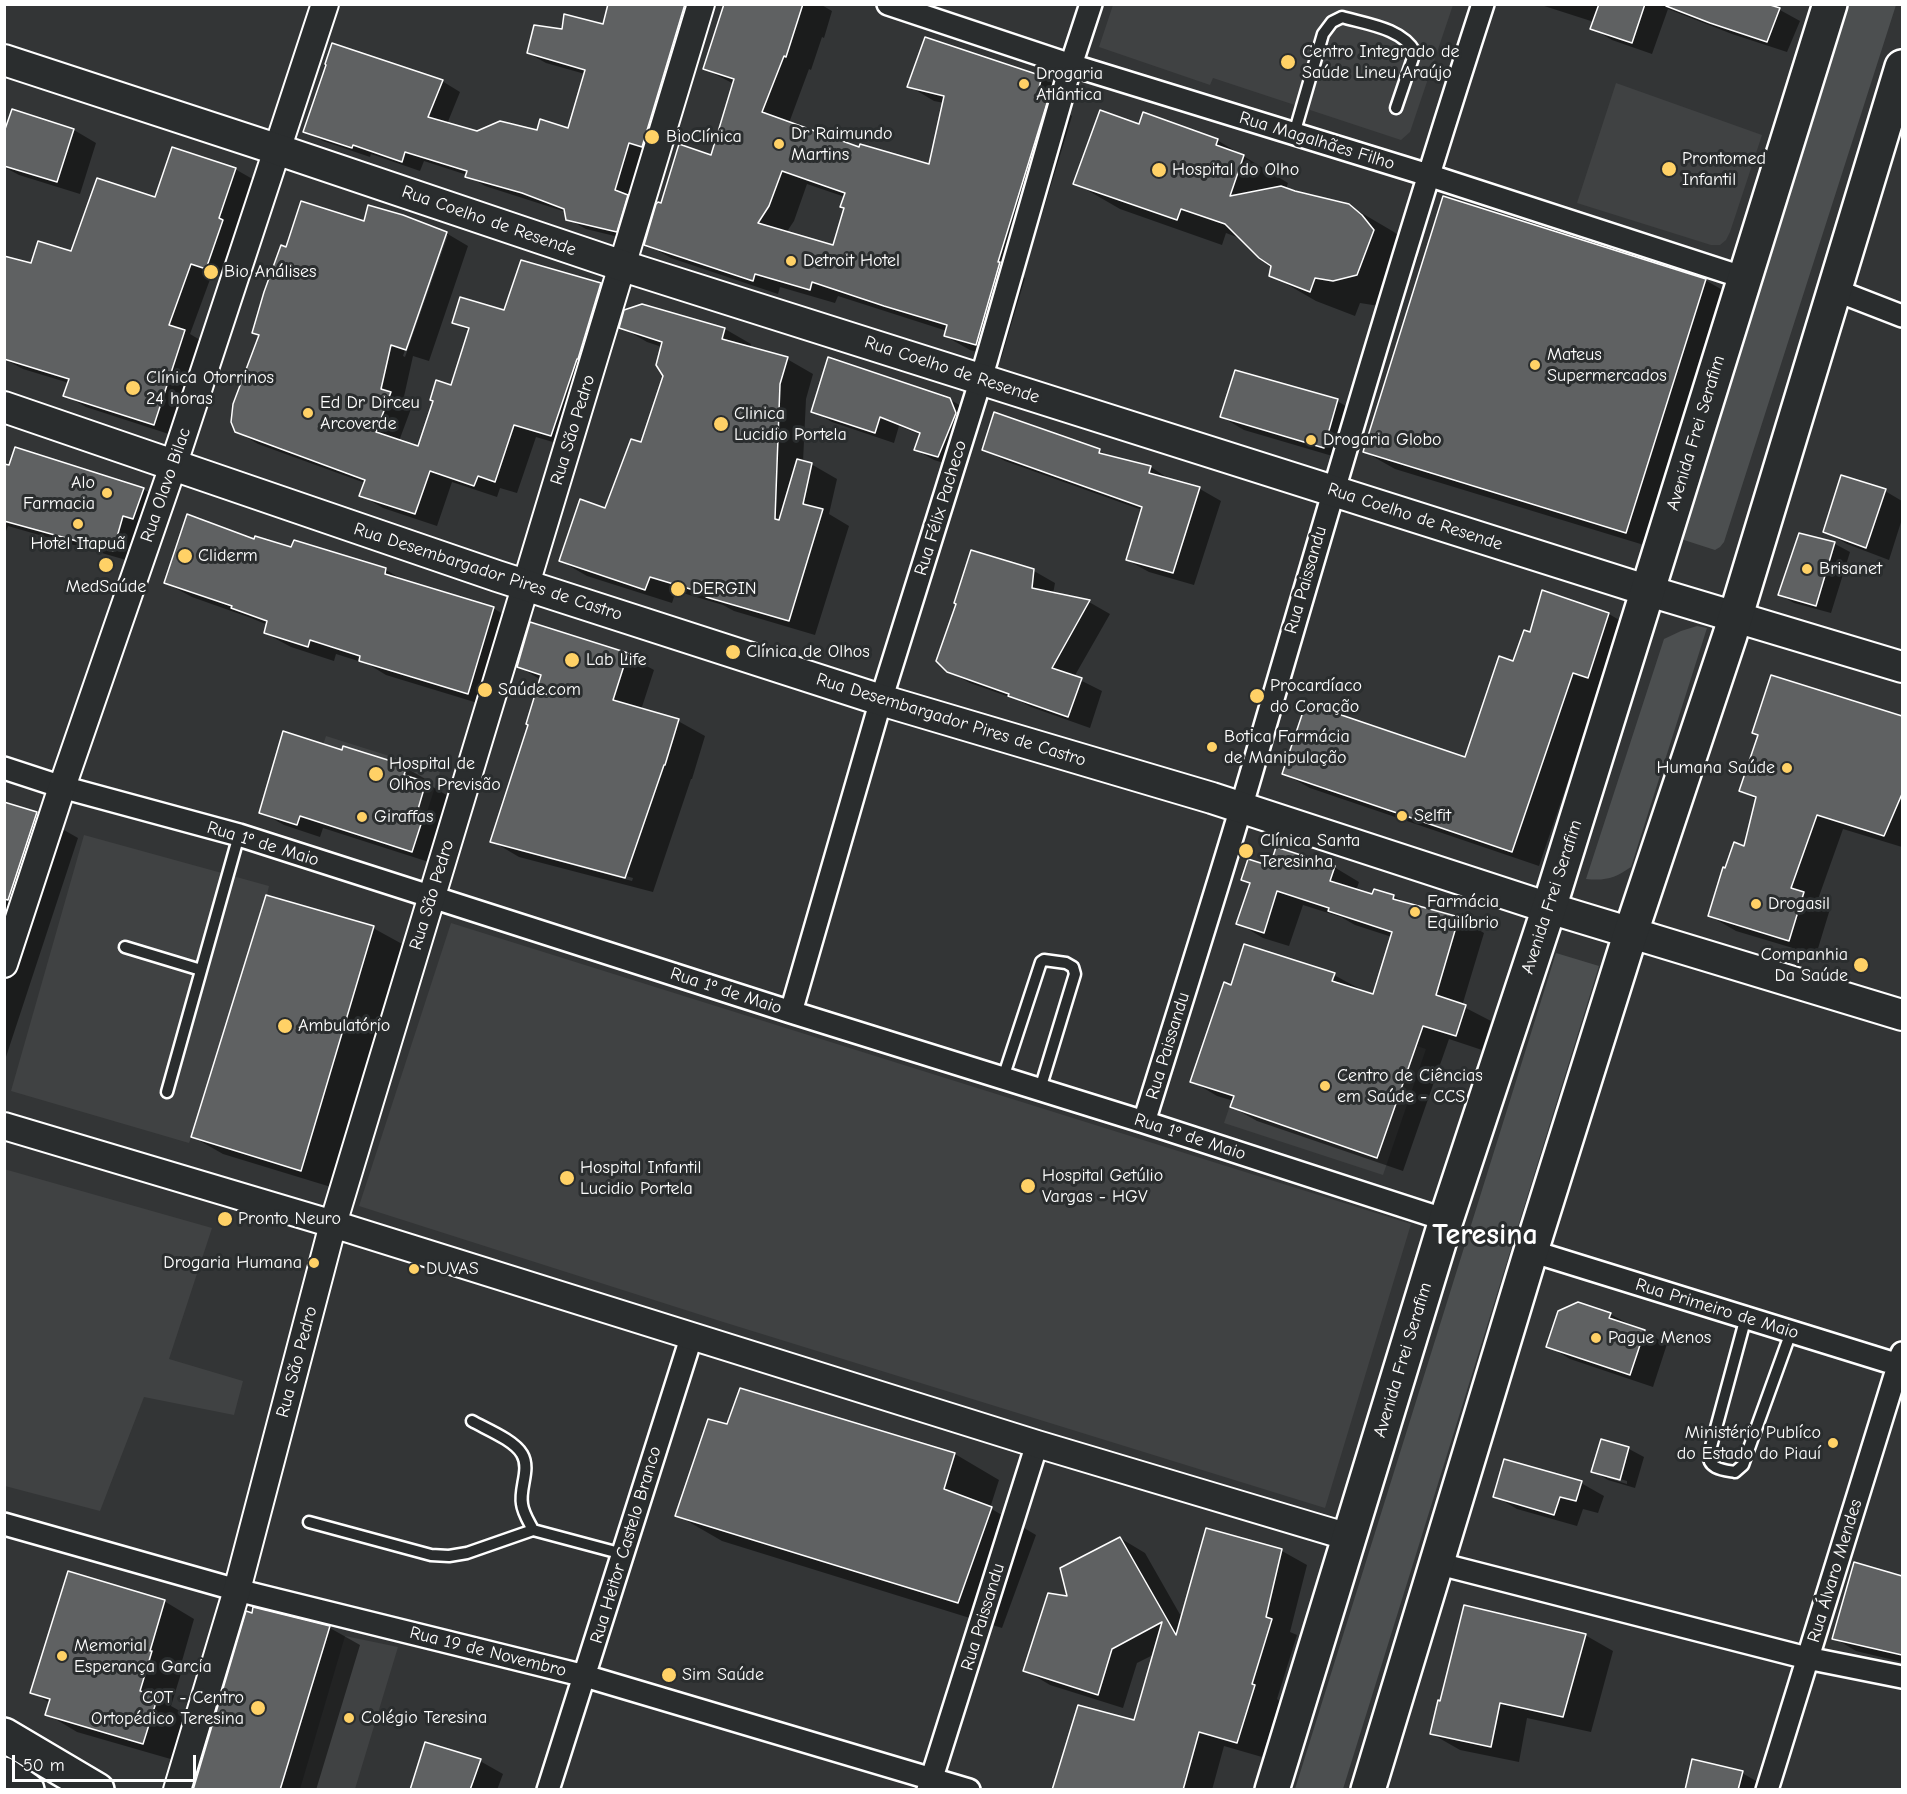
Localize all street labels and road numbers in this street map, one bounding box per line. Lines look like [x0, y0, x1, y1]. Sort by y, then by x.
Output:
street label: Rua Magalhães Filho [1237, 107, 1397, 175]
street label: Rua Coelho de Resende [399, 181, 579, 261]
street label: Rua Coelho de Resende [862, 331, 1042, 409]
street label: Avenida Frei Serafim [1662, 353, 1730, 513]
street label: Rua São Pedro [546, 372, 600, 488]
street label: Rua Olavo Bilac [136, 425, 196, 545]
street label: Rua Félix Pacheco [910, 438, 972, 578]
street label: Rua Coelho de Resende [1325, 478, 1505, 556]
street label: Rua Desembargador Pires de Castro [351, 518, 625, 626]
street label: Rua Paissandu [1280, 524, 1332, 636]
street label: Rua Desembargador Pires de Castro [814, 669, 1088, 771]
street label: Rua 1º de Maio [204, 817, 322, 871]
street label: Avenida Frei Serafim [1517, 817, 1587, 977]
street label: Rua São Pedro [405, 837, 459, 953]
street label: Rua 1º de Maio [668, 963, 784, 1019]
street label: Rua Paissandu [1141, 990, 1195, 1102]
street label: Rua 1º de Maio [1132, 1109, 1248, 1165]
street label: Rua Primeiro de Maio [1633, 1274, 1801, 1344]
street label: Avenida Frei Serafim [1369, 1280, 1437, 1440]
street label: Rua São Pedro [272, 1304, 322, 1420]
street label: Rua Heitor Castelo Branco [586, 1444, 666, 1646]
street label: Rua Álvaro Mendes [1803, 1497, 1867, 1645]
street label: Rua Paissandu [956, 1561, 1010, 1673]
street label: Rua 19 de Novembro [407, 1622, 569, 1682]

